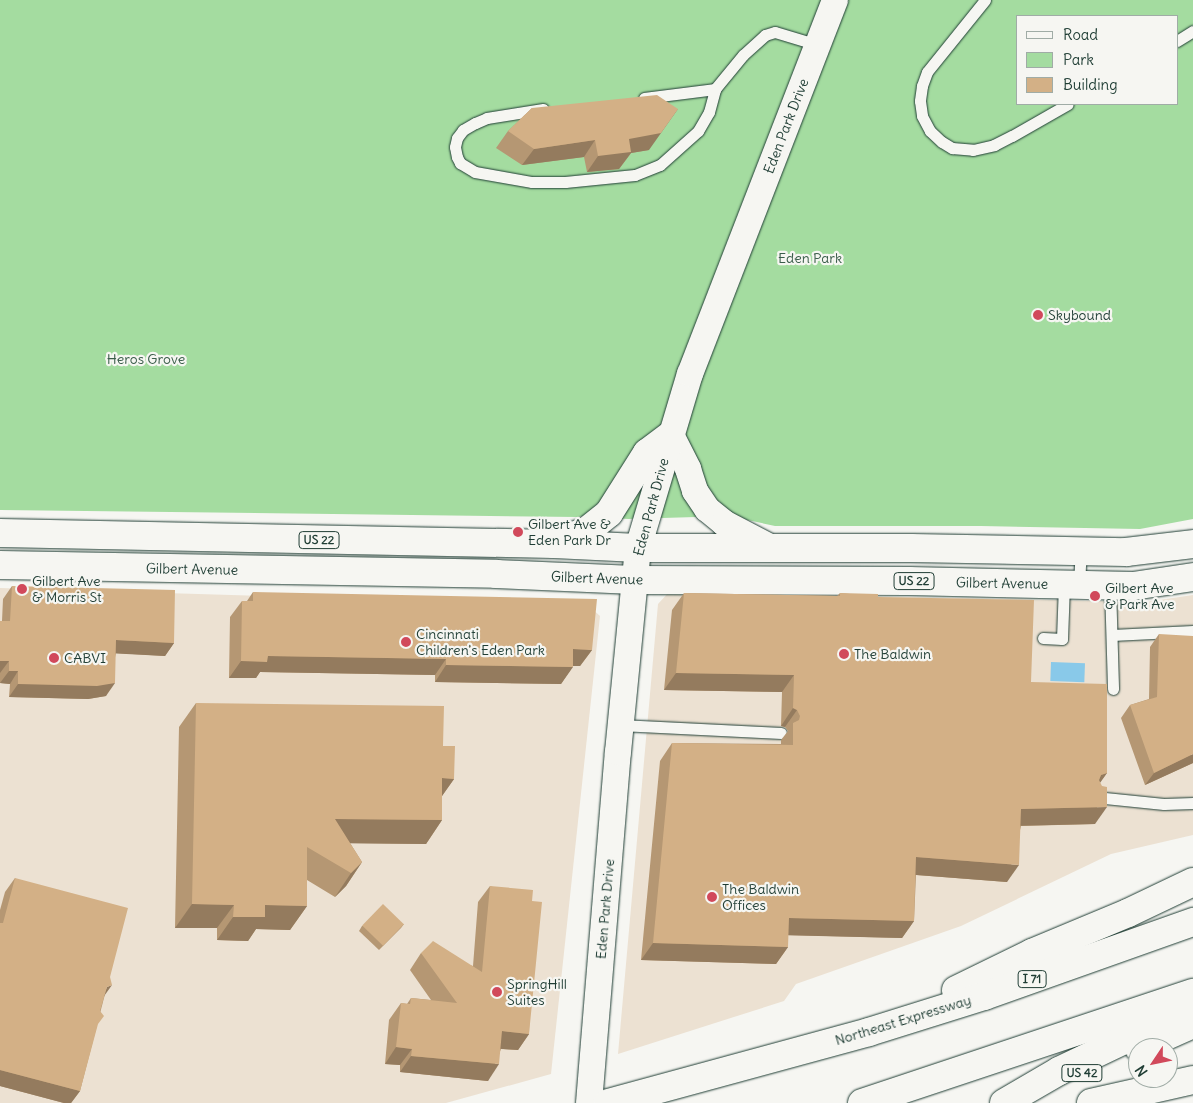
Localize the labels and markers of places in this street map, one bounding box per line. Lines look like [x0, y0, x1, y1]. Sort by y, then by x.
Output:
place label: Skybound [1048, 307, 1111, 323]
marker: Skybound [1032, 309, 1044, 321]
place label: Gilbert Ave & Eden Park Dr [528, 516, 611, 548]
marker: Gilbert Ave & Eden Park Dr [512, 526, 524, 538]
place label: Gilbert Ave & Morris St [32, 573, 102, 606]
place label: Gilbert Ave & Park Ave [1105, 580, 1175, 612]
marker: Gilbert Ave & Morris St [16, 583, 28, 595]
marker: Gilbert Ave & Park Ave [1089, 590, 1101, 602]
place label: Cincinnati Children's Eden Park [416, 626, 545, 658]
marker: Cincinnati Children's Eden Park [400, 636, 412, 648]
place label: The Baldwin [854, 646, 931, 662]
marker: The Baldwin [838, 648, 850, 660]
place label: CABVI [64, 650, 106, 666]
marker: CABVI [48, 652, 60, 664]
place label: The Baldwin Offices [722, 881, 799, 914]
marker: The Baldwin Offices [706, 891, 718, 903]
place label: SpringHill Suites [507, 976, 567, 1009]
marker: SpringHill Suites [491, 986, 503, 998]

